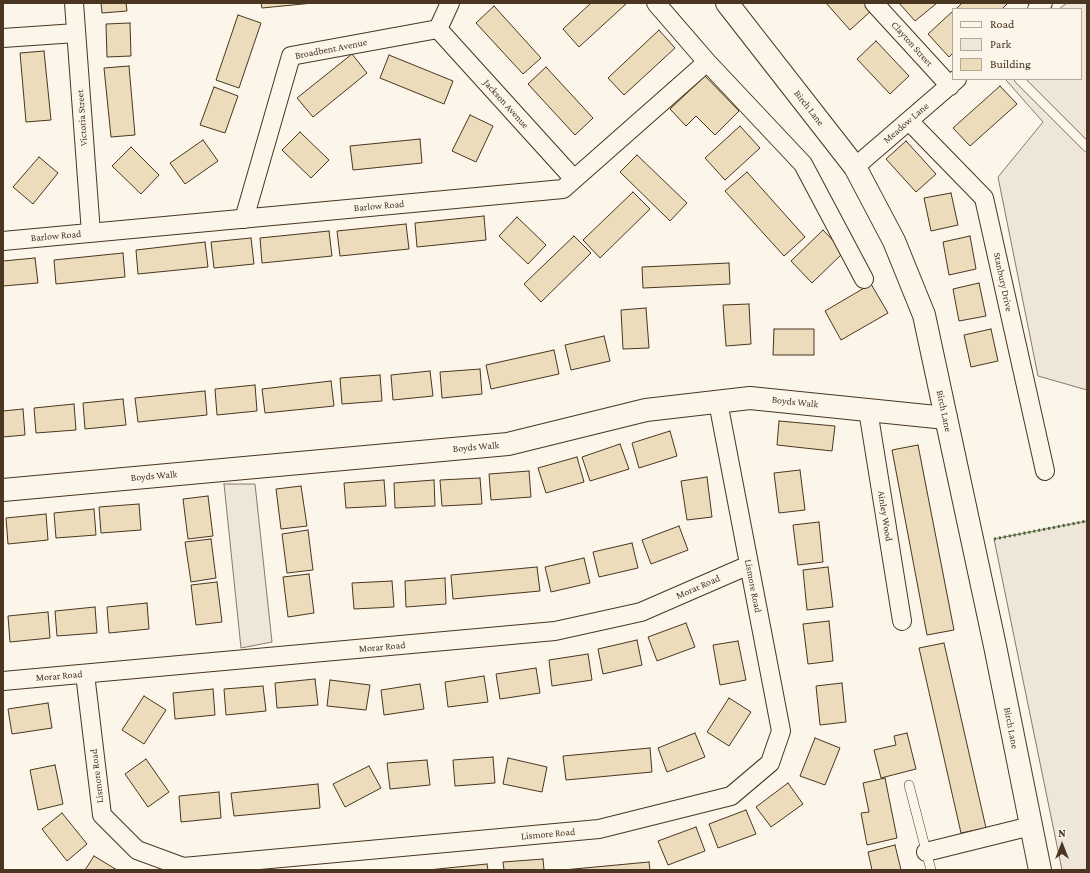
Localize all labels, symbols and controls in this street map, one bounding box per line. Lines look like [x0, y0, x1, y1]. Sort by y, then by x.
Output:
legend [952, 8, 1082, 80]
text: Road [990, 17, 1014, 31]
street label: Clayton Street [889, 19, 935, 69]
street label: Broadbent Avenue [294, 36, 368, 62]
text: Park [990, 37, 1011, 51]
text: Building [990, 57, 1031, 71]
street label: Jackson Avenue [481, 77, 531, 131]
street label: Birch Lane [791, 88, 827, 128]
street label: Victoria Street [74, 89, 90, 147]
street label: Meadow Lane [881, 100, 931, 146]
street label: Barlow Road [353, 198, 405, 214]
street label: Barlow Road [30, 228, 82, 244]
street label: Stanbury Drive [991, 251, 1015, 313]
street label: Birch Lane [934, 389, 954, 433]
street label: Boyds Walk [771, 394, 819, 410]
street label: Boyds Walk [452, 439, 500, 455]
street label: Boyds Walk [130, 468, 178, 484]
street label: Ainley Wood [875, 490, 895, 542]
street label: Lismore Road [742, 558, 764, 614]
street label: Morar Road [674, 572, 722, 602]
street label: Morar Road [358, 639, 406, 655]
street label: Morar Road [35, 668, 83, 684]
street label: Birch Lane [1001, 706, 1021, 750]
street label: Lismore Road [88, 748, 106, 804]
north arrow [1042, 825, 1082, 865]
street label: Lismore Road [520, 826, 576, 842]
text: N [1058, 827, 1066, 839]

